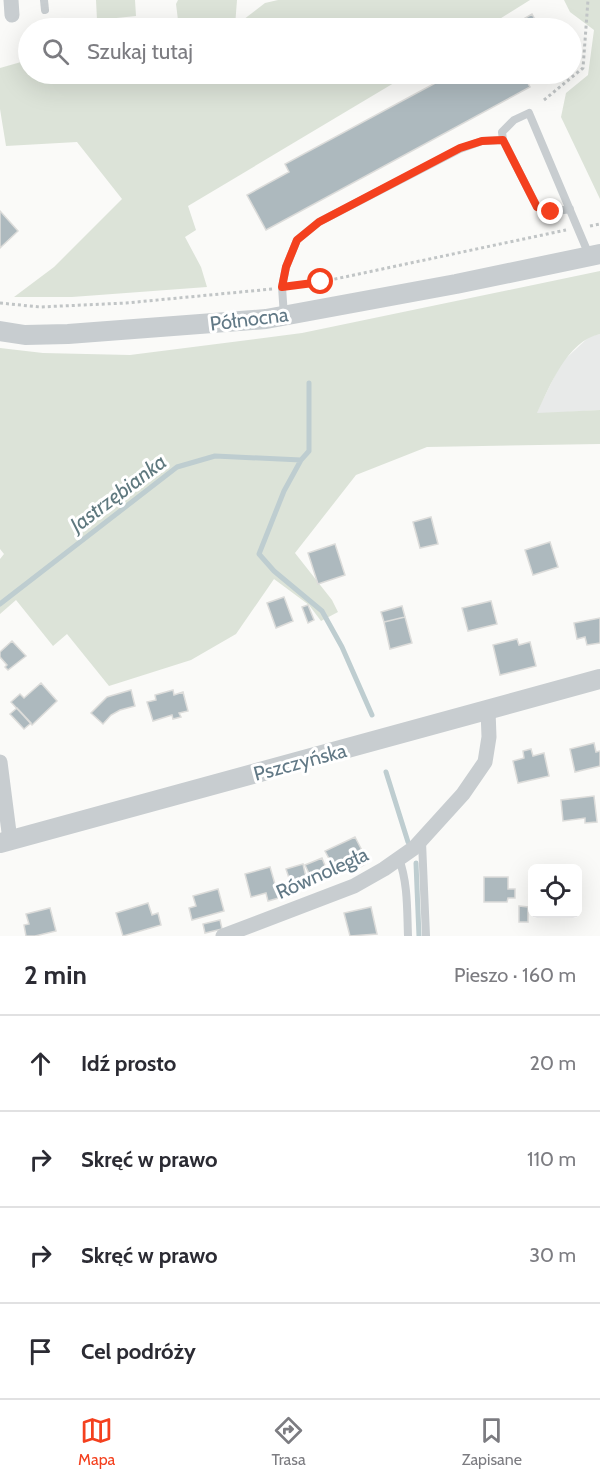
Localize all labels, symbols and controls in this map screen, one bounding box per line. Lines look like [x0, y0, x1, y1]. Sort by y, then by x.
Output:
search box [18, 18, 582, 84]
icon: search [39, 35, 72, 68]
text: Szukaj tutaj [87, 38, 193, 65]
route end [537, 198, 563, 224]
route start [307, 268, 333, 294]
street label: Północna [208, 302, 290, 336]
water label: Jastrzębianka [63, 449, 171, 539]
street label: Pszczyńska [251, 738, 350, 786]
street label: Równoległa [272, 842, 372, 904]
map controls [528, 864, 582, 918]
button: locate [528, 864, 582, 918]
text: 2 min [24, 959, 87, 991]
text: Pieszo · 160 m [454, 963, 576, 987]
icon: ahead [24, 1047, 57, 1080]
text: Idź prosto [81, 1050, 176, 1077]
text: 20 m [530, 1051, 576, 1075]
icon: right [24, 1143, 57, 1176]
text: Skręć w prawo [81, 1146, 218, 1173]
text: 110 m [527, 1147, 576, 1171]
icon: right [24, 1239, 57, 1272]
text: Skręć w prawo [81, 1242, 218, 1269]
text: 30 m [529, 1243, 576, 1267]
icon: arrive [24, 1335, 57, 1368]
text: Cel podróży [81, 1338, 196, 1365]
tab: Mapa [78, 1414, 115, 1469]
tab: Trasa [272, 1414, 306, 1469]
tab: Zapisane [462, 1414, 522, 1469]

